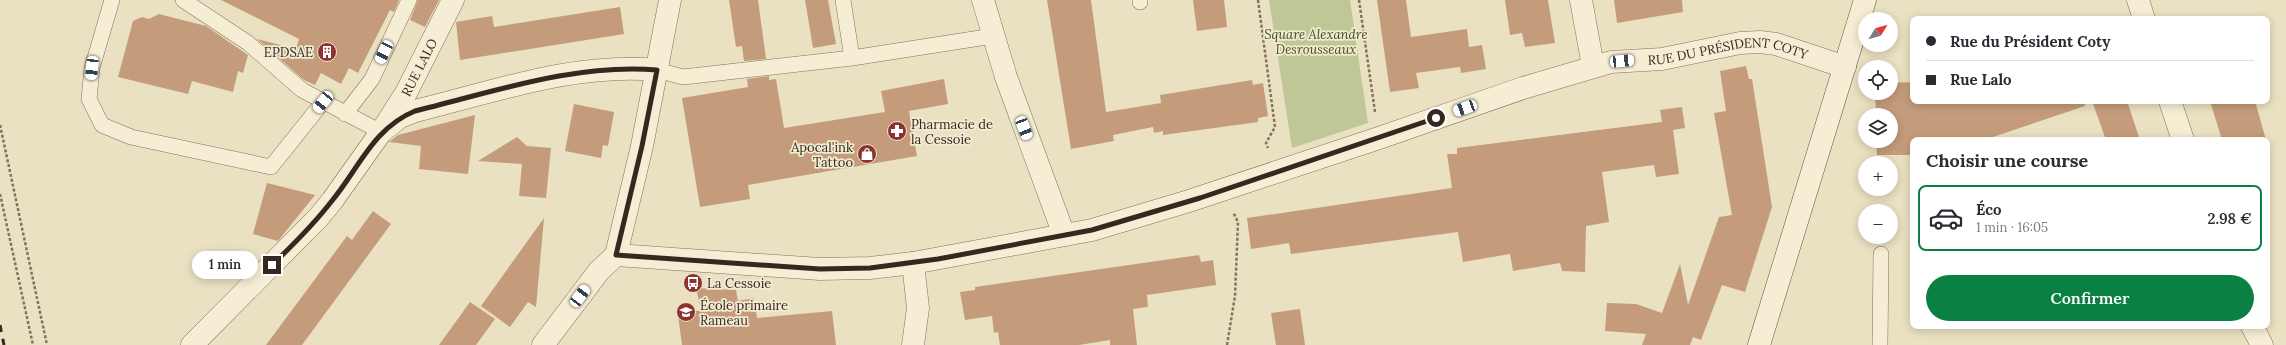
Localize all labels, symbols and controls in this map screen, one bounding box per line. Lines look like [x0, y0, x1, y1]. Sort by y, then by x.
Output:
north arrow [1858, 12, 1898, 52]
map controls [1858, 12, 1898, 244]
park label: Square Alexandre Desrousseaux [1264, 26, 1368, 58]
text: Rue du Président Coty [1950, 32, 2110, 51]
street label: RUE DU PRÉSIDENT COTY [1647, 34, 1811, 69]
street label: RUE LALO [398, 36, 441, 99]
car [373, 39, 395, 65]
building icon: EPDSAE [316, 41, 338, 63]
place label: EPDSAE [264, 44, 313, 61]
car [1610, 54, 1634, 68]
car [85, 55, 99, 81]
button: locate [1858, 60, 1898, 100]
text: Rue Lalo [1950, 70, 2012, 89]
car [311, 89, 335, 115]
car [1452, 98, 1478, 118]
button: layers [1858, 108, 1898, 148]
route start [1427, 109, 1445, 127]
car [1014, 115, 1034, 141]
place label: Pharmacie de la Cessoie [911, 116, 993, 148]
pharmacy icon: Pharmacie de la Cessoie [886, 120, 908, 142]
place label: Apocal'ink Tattoo [790, 139, 853, 171]
shop icon: Apocal'ink Tattoo [856, 143, 878, 165]
text: Choisir une course [1926, 149, 2088, 172]
button: + [1858, 156, 1898, 196]
icon: car [1928, 200, 1964, 236]
text: Éco [1976, 200, 2002, 219]
button: − [1858, 204, 1898, 244]
text: 2.98 € [2207, 209, 2252, 228]
text: 1 min · 16:05 [1976, 219, 2048, 236]
callout: 1 min [192, 251, 258, 279]
text: 1 min [209, 256, 241, 273]
route end [263, 256, 281, 274]
bus stop icon: La Cessoie [682, 272, 704, 294]
place label: La Cessoie [707, 275, 771, 292]
button: Confirmer [1926, 275, 2254, 321]
car [568, 283, 592, 309]
place label: École primaire Rameau [700, 297, 788, 329]
school or university icon: École primaire Rameau [675, 301, 697, 323]

